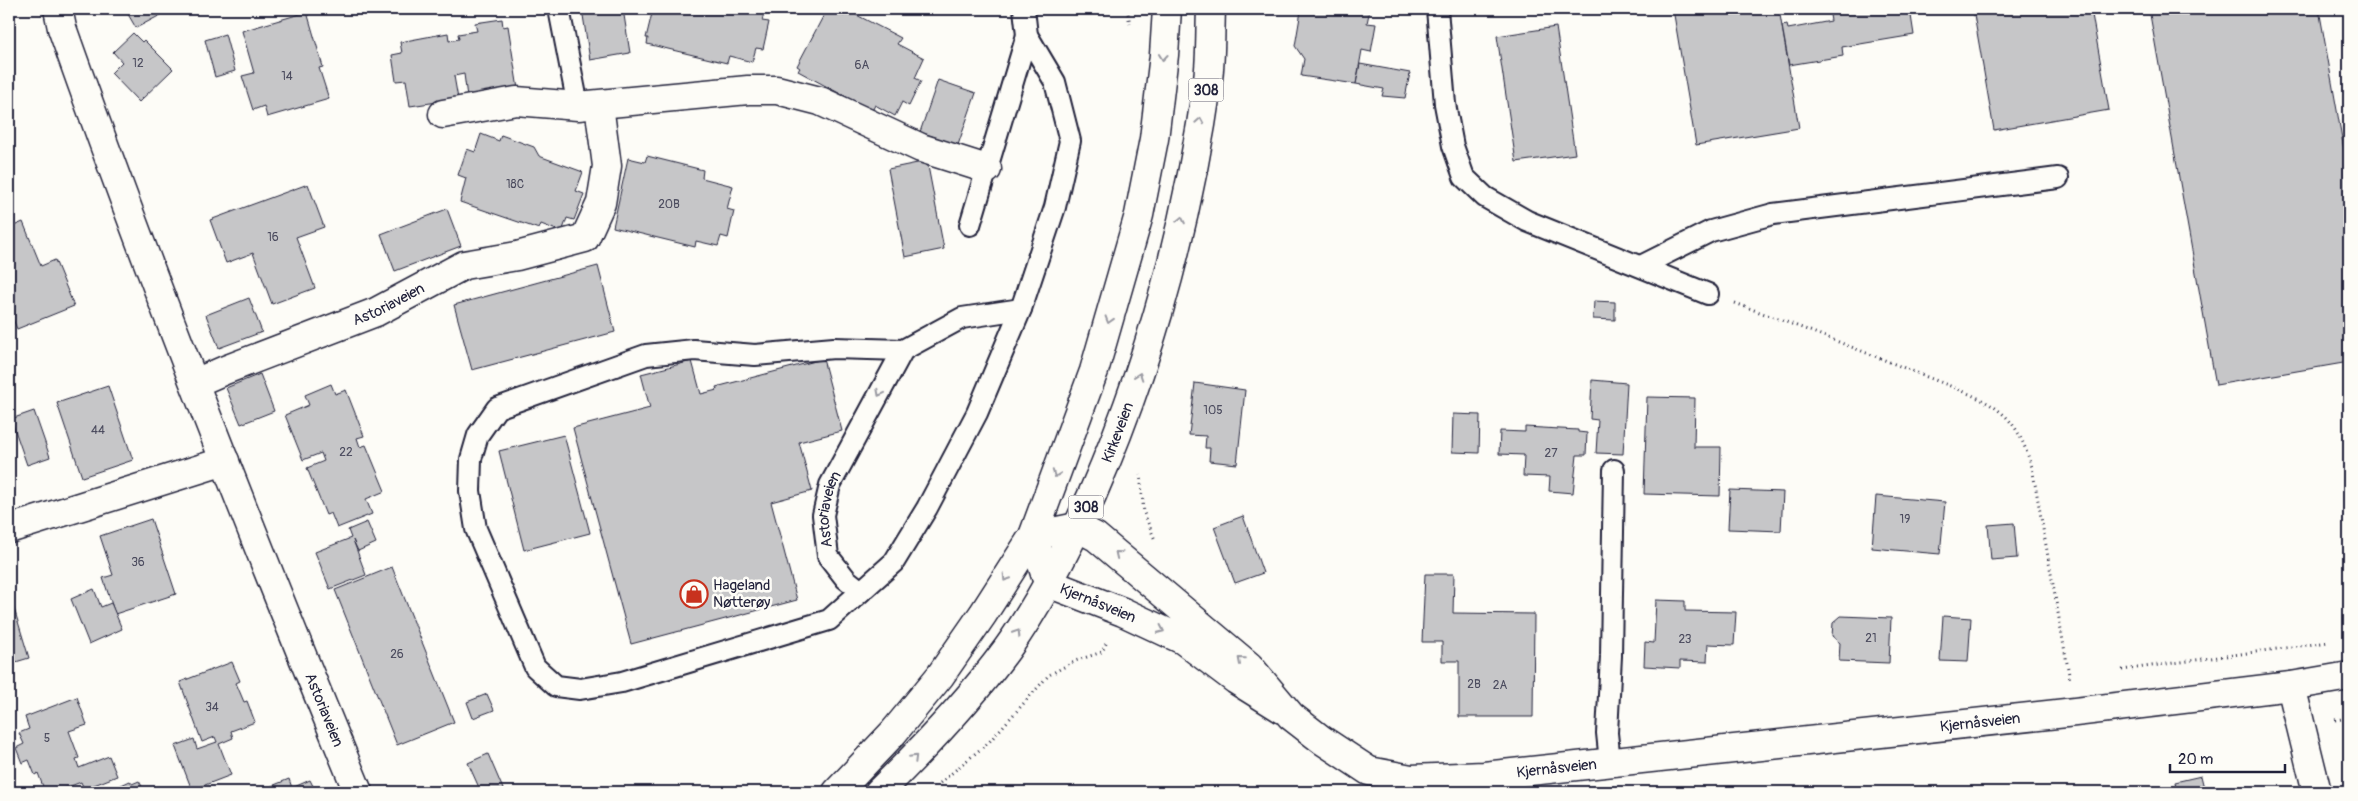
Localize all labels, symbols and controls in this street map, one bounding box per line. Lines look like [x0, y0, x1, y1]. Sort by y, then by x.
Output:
one-way arrow [1158, 54, 1169, 62]
house number: 12 [132, 56, 144, 71]
house number: 6A [855, 58, 870, 73]
house number: 14 [281, 69, 293, 84]
road number: 308 [1188, 78, 1224, 102]
one-way arrow [1194, 117, 1205, 126]
house number: 18C [506, 177, 524, 192]
house number: 20B [658, 197, 680, 212]
one-way arrow [1176, 215, 1186, 224]
house number: 16 [267, 230, 279, 245]
street label: Astoriaveien [350, 279, 428, 330]
one-way arrow [1105, 316, 1115, 324]
one-way arrow [1133, 372, 1143, 381]
one-way arrow [876, 388, 886, 397]
street label: Kirkeveien [1098, 400, 1138, 466]
house number: 105 [1203, 403, 1223, 418]
house number: 44 [91, 423, 105, 438]
house number: 22 [339, 445, 353, 460]
house number: 27 [1544, 446, 1558, 461]
street label: Astoriaveien [814, 468, 846, 549]
one-way arrow [1052, 469, 1062, 477]
road number: 308 [1068, 496, 1104, 518]
house number: 19 [1900, 512, 1910, 527]
one-way arrow [1115, 552, 1124, 560]
house number: 36 [131, 555, 145, 570]
one-way arrow [1003, 572, 1013, 581]
place label: Hageland Nøtterøy [713, 576, 771, 612]
shop icon: Hageland Nøtterøy [679, 579, 709, 609]
street label: Kjernåsveien [1057, 580, 1139, 627]
one-way arrow [1155, 624, 1164, 634]
one-way arrow [1011, 630, 1020, 639]
house number: 21 [1865, 631, 1877, 646]
house number: 23 [1678, 632, 1692, 647]
house number: 26 [390, 647, 404, 662]
one-way arrow [1238, 657, 1247, 666]
street label: Astoriaveien [300, 670, 347, 750]
house number: 2B [1467, 677, 1481, 692]
house number: 2A [1493, 678, 1507, 693]
house number: 34 [205, 700, 219, 715]
street label: Kjernåsveien [1939, 709, 2021, 737]
house number: 5 [44, 731, 50, 746]
scale bar [2170, 741, 2286, 773]
text: 20 m [2178, 750, 2213, 769]
one-way arrow [908, 755, 917, 764]
street label: Kjernåsveien [1515, 755, 1598, 782]

